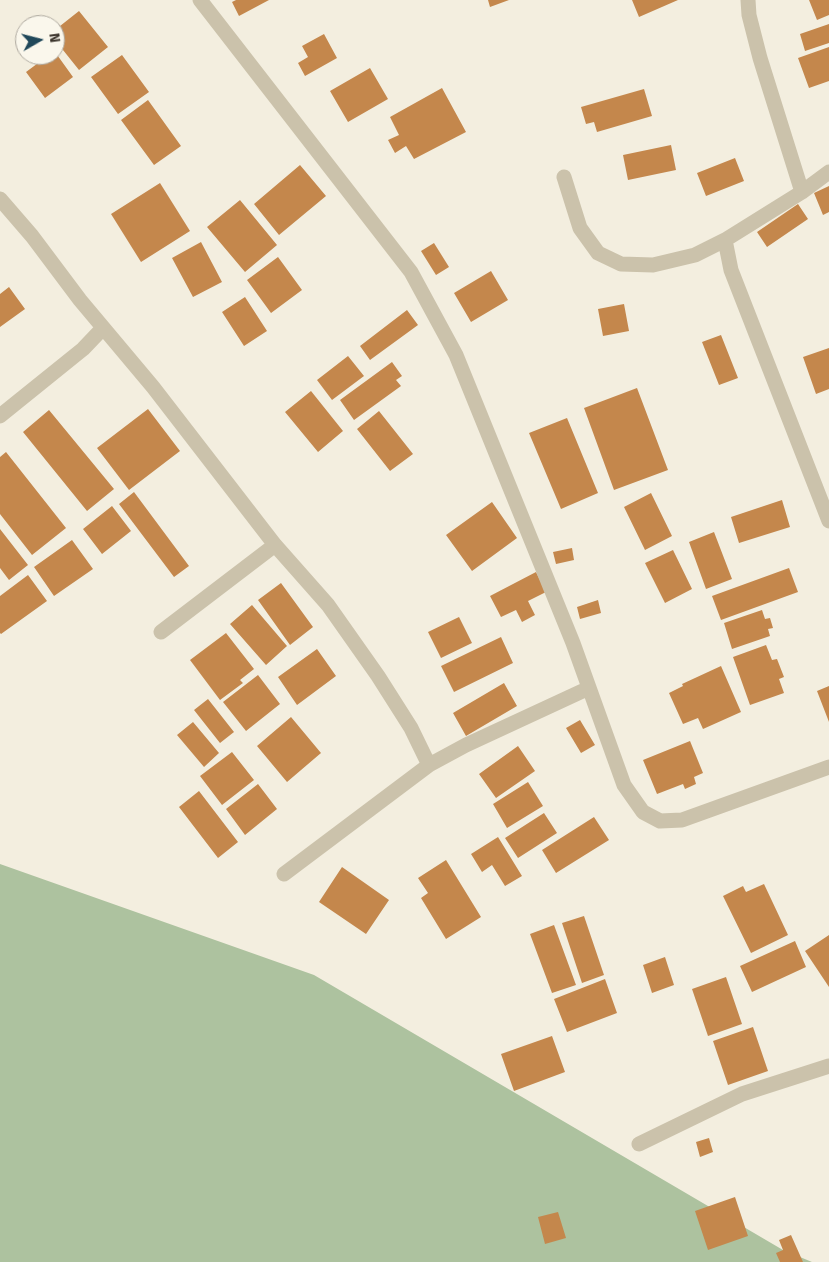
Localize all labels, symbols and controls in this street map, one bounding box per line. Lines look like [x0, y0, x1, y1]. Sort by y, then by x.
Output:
north arrow [15, 15, 65, 65]
text: N [45, 32, 63, 44]

